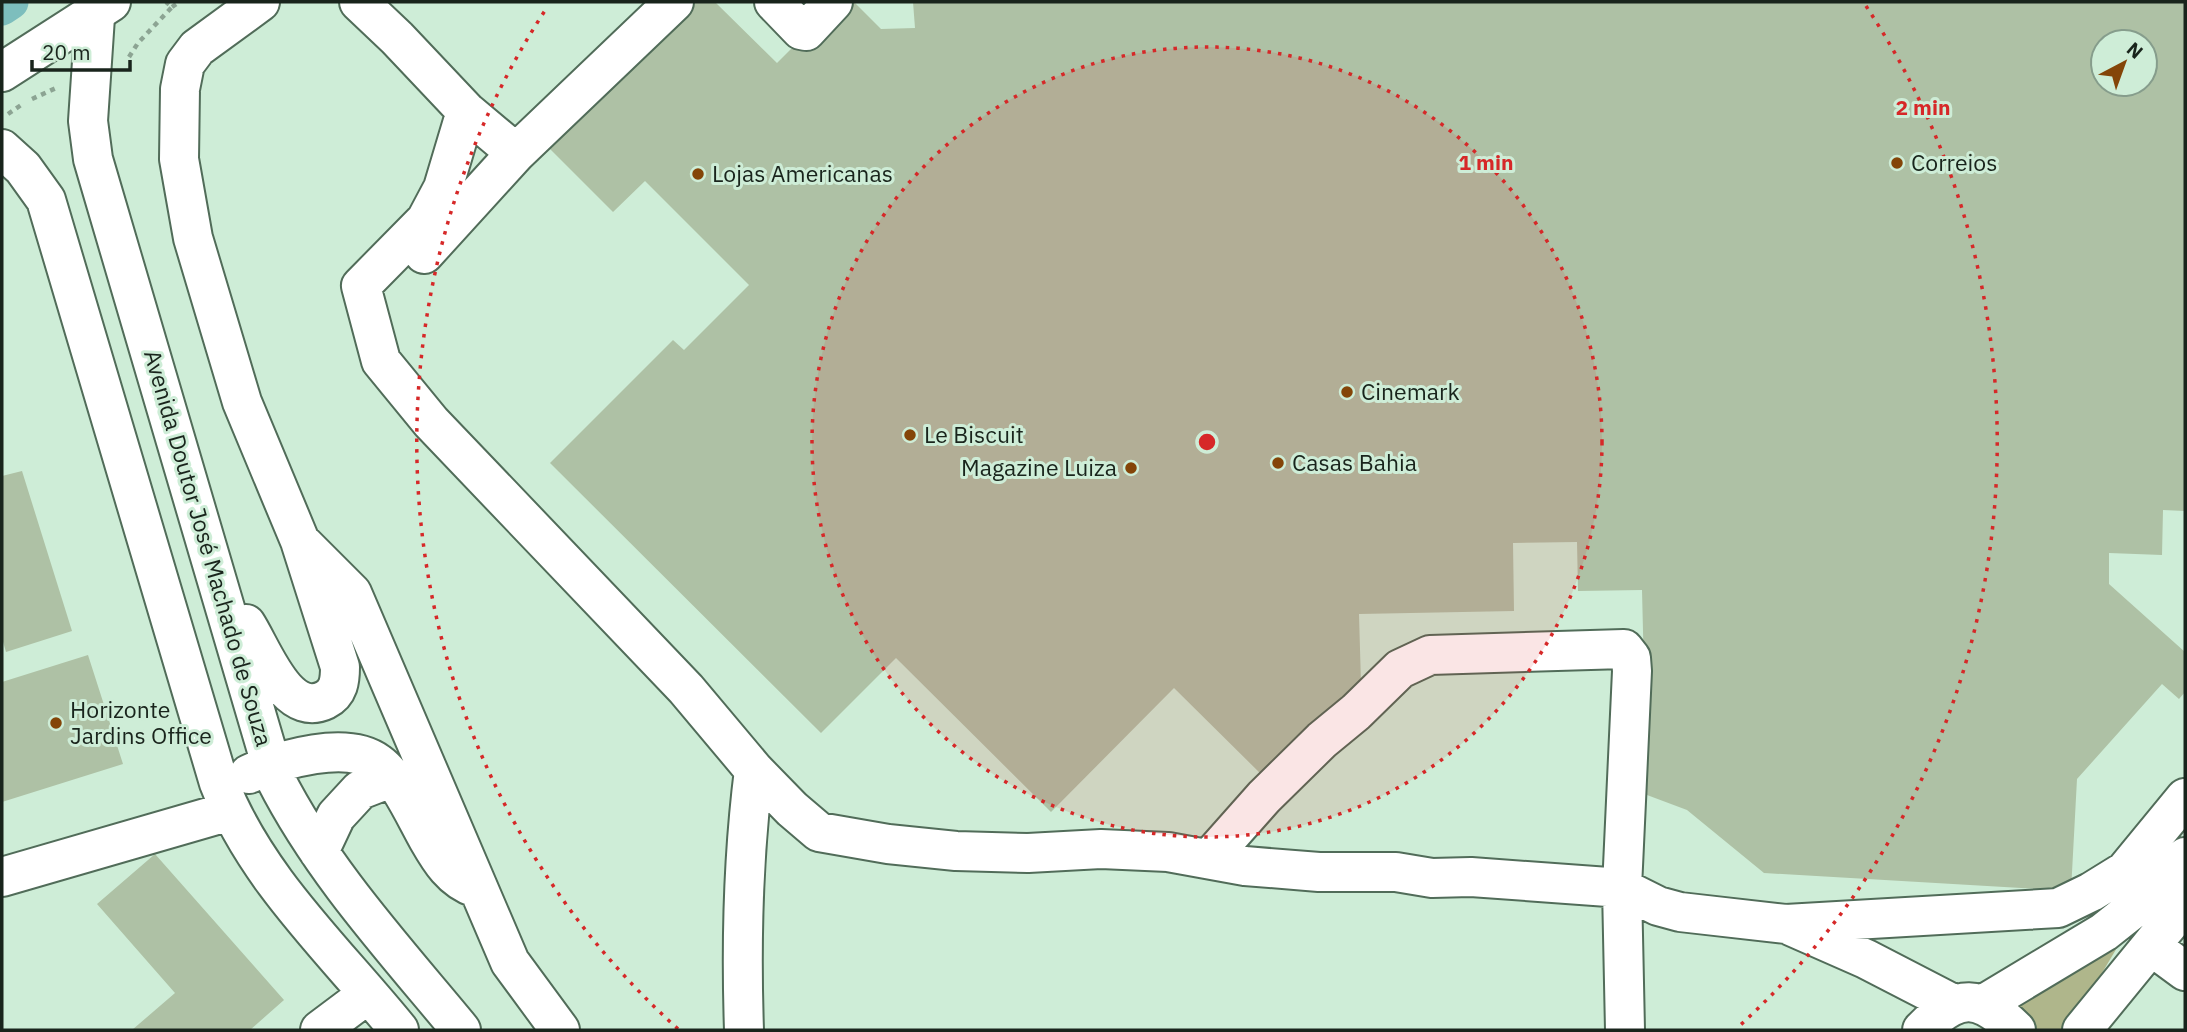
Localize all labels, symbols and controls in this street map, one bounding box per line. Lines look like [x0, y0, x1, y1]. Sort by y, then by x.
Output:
scale bar [32, 28, 130, 72]
north arrow [2089, 28, 2159, 98]
text: N [2122, 37, 2148, 64]
text: 20 m [42, 38, 91, 66]
text: 2 min [1896, 93, 1950, 121]
place label: Correios [1911, 147, 1997, 177]
text: 1 min [1459, 148, 1513, 176]
marker: Correios [1889, 155, 1905, 171]
place label: Lojas Americanas [712, 158, 893, 188]
marker: Lojas Americanas [690, 166, 706, 182]
street label: Avenida Doutor José Machado de Souza [138, 346, 280, 749]
place label: Cinemark [1361, 376, 1460, 406]
marker: Cinemark [1339, 384, 1355, 400]
place label: Le Biscuit [924, 419, 1024, 449]
marker: Le Biscuit [902, 427, 918, 443]
centre of rings [1195, 430, 1219, 454]
place label: Casas Bahia [1292, 447, 1417, 477]
place label: Magazine Luiza [961, 452, 1117, 482]
marker: Casas Bahia [1270, 455, 1286, 471]
marker: Magazine Luiza [1123, 460, 1139, 476]
place label: Horizonte Jardins Office [70, 694, 212, 750]
marker: Horizonte Jardins Office [48, 715, 64, 731]

